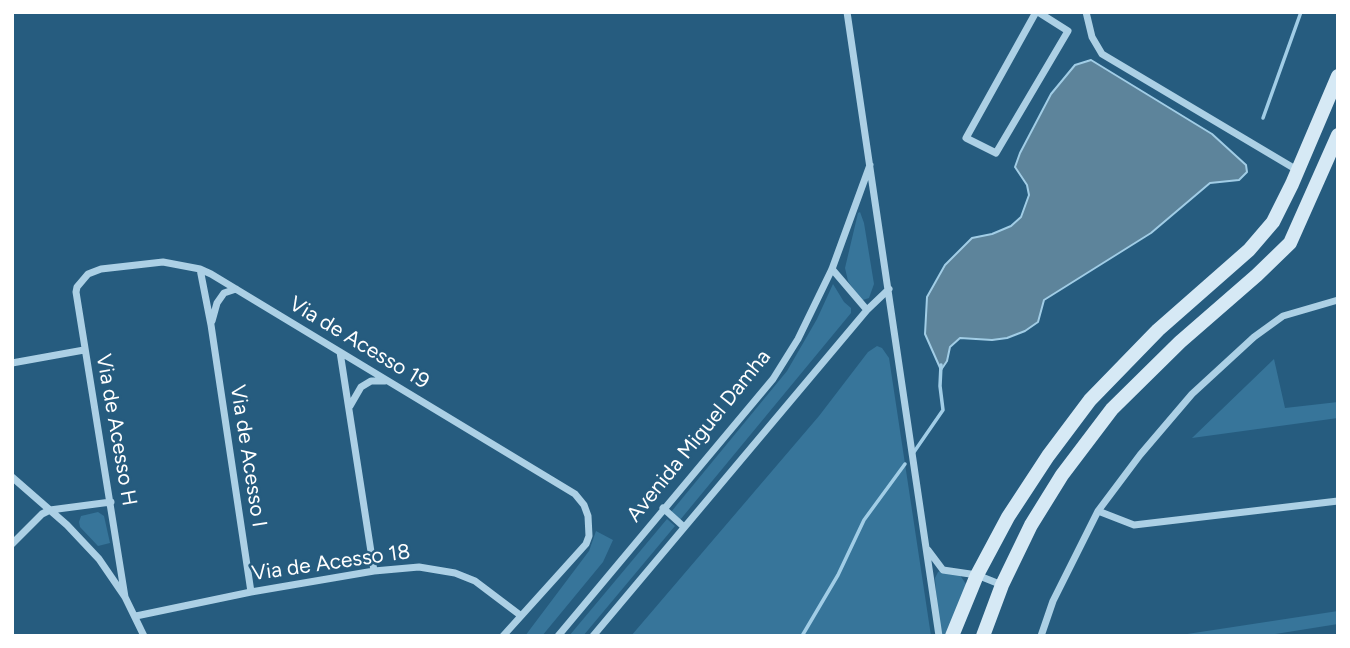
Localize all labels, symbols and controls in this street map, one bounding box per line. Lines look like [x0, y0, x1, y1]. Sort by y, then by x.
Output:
street label: Via de Acesso 19 [285, 291, 433, 395]
street label: Avenida Miguel Damha [622, 345, 776, 527]
street label: Via de Acesso H [90, 352, 142, 508]
street label: Via de Acesso I [224, 383, 272, 529]
street label: Via de Acesso 18 [250, 539, 412, 587]

